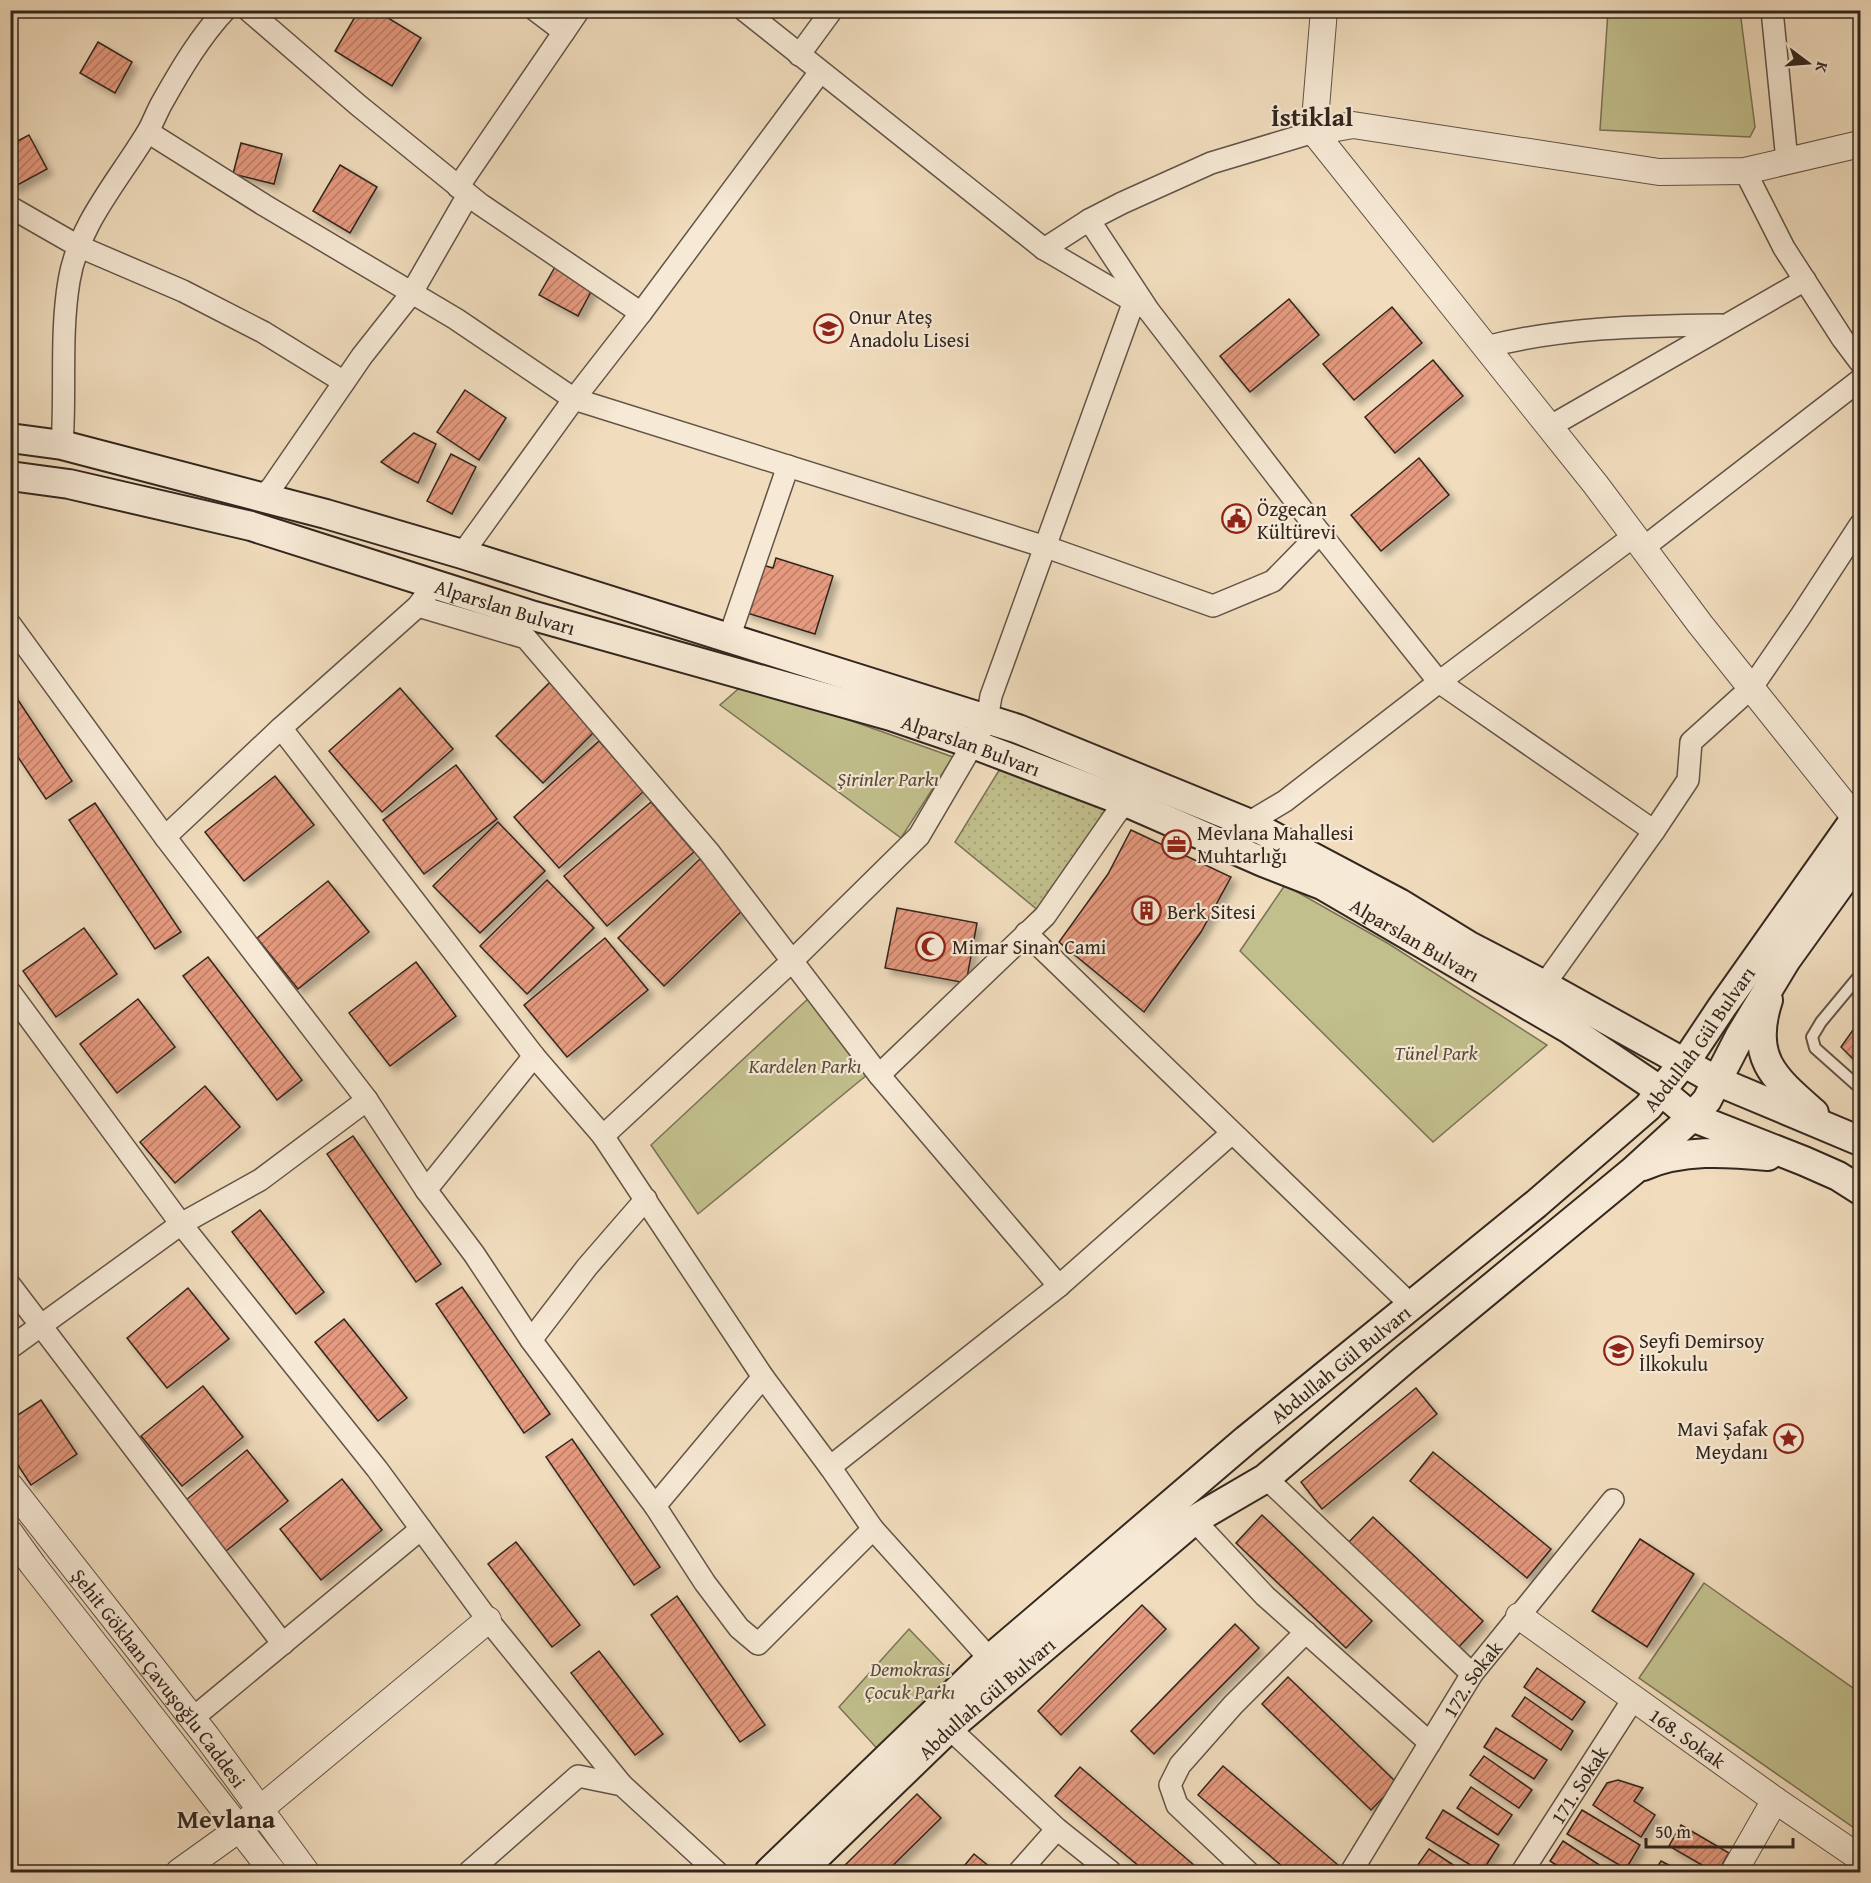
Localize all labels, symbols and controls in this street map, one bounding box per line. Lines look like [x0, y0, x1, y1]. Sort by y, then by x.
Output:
north arrow [1778, 33, 1838, 93]
text: K [1809, 59, 1835, 76]
district label: İstiklal [1271, 97, 1353, 136]
place label: Onur Ateş Anadolu Lisesi [849, 302, 970, 354]
school or university icon: Onur Ateş Anadolu Lisesi [812, 312, 844, 344]
place label: Özgecan Kültürevi [1257, 494, 1336, 546]
public building icon: Özgecan Kültürevi [1220, 503, 1252, 535]
street label: Alparslan Bulvarı [431, 571, 579, 642]
street label: Alparslan Bulvarı [898, 706, 1045, 783]
park label: Şirinler Parkı [837, 764, 939, 793]
place label: Mevlana Mahallesi Muhtarlığı [1197, 818, 1354, 870]
office icon: Mevlana Mahallesi Muhtarlığı [1160, 828, 1192, 860]
street label: Alparslan Bulvarı [1345, 890, 1486, 989]
building icon: Berk Sitesi [1130, 895, 1162, 927]
place label: Berk Sitesi [1167, 897, 1256, 926]
mosque icon: Mimar Sinan Cami [915, 930, 947, 962]
place label: Mimar Sinan Cami [952, 932, 1107, 961]
street label: Abdullah Gül Bulvarı [1636, 960, 1761, 1117]
park label: Tünel Park [1394, 1038, 1479, 1067]
park label: Kardelen Parkı [748, 1051, 861, 1080]
street label: Abdullah Gül Bulvarı [1263, 1297, 1417, 1430]
place label: Seyfi Demirsoy İlkokulu [1639, 1326, 1764, 1378]
school or university icon: Seyfi Demirsoy İlkokulu [1602, 1335, 1634, 1367]
place label: Mavi Şafak Meydanı [1677, 1414, 1769, 1466]
place icon: Mavi Şafak Meydanı [1773, 1423, 1805, 1455]
street label: Şehit Gökhan Çavuşoğlu Caddesi [65, 1562, 254, 1794]
street label: Abdullah Gül Bulvarı [911, 1630, 1061, 1766]
street label: 172. Sokak [1435, 1633, 1509, 1723]
park label: Demokrasi Çocuk Parkı [865, 1654, 955, 1706]
street label: 168. Sokak [1644, 1700, 1733, 1775]
street label: 171. Sokak [1542, 1739, 1615, 1829]
district label: Mevlana [177, 1799, 276, 1838]
scale bar [1646, 1811, 1793, 1849]
text: 50 m [1655, 1818, 1691, 1845]

